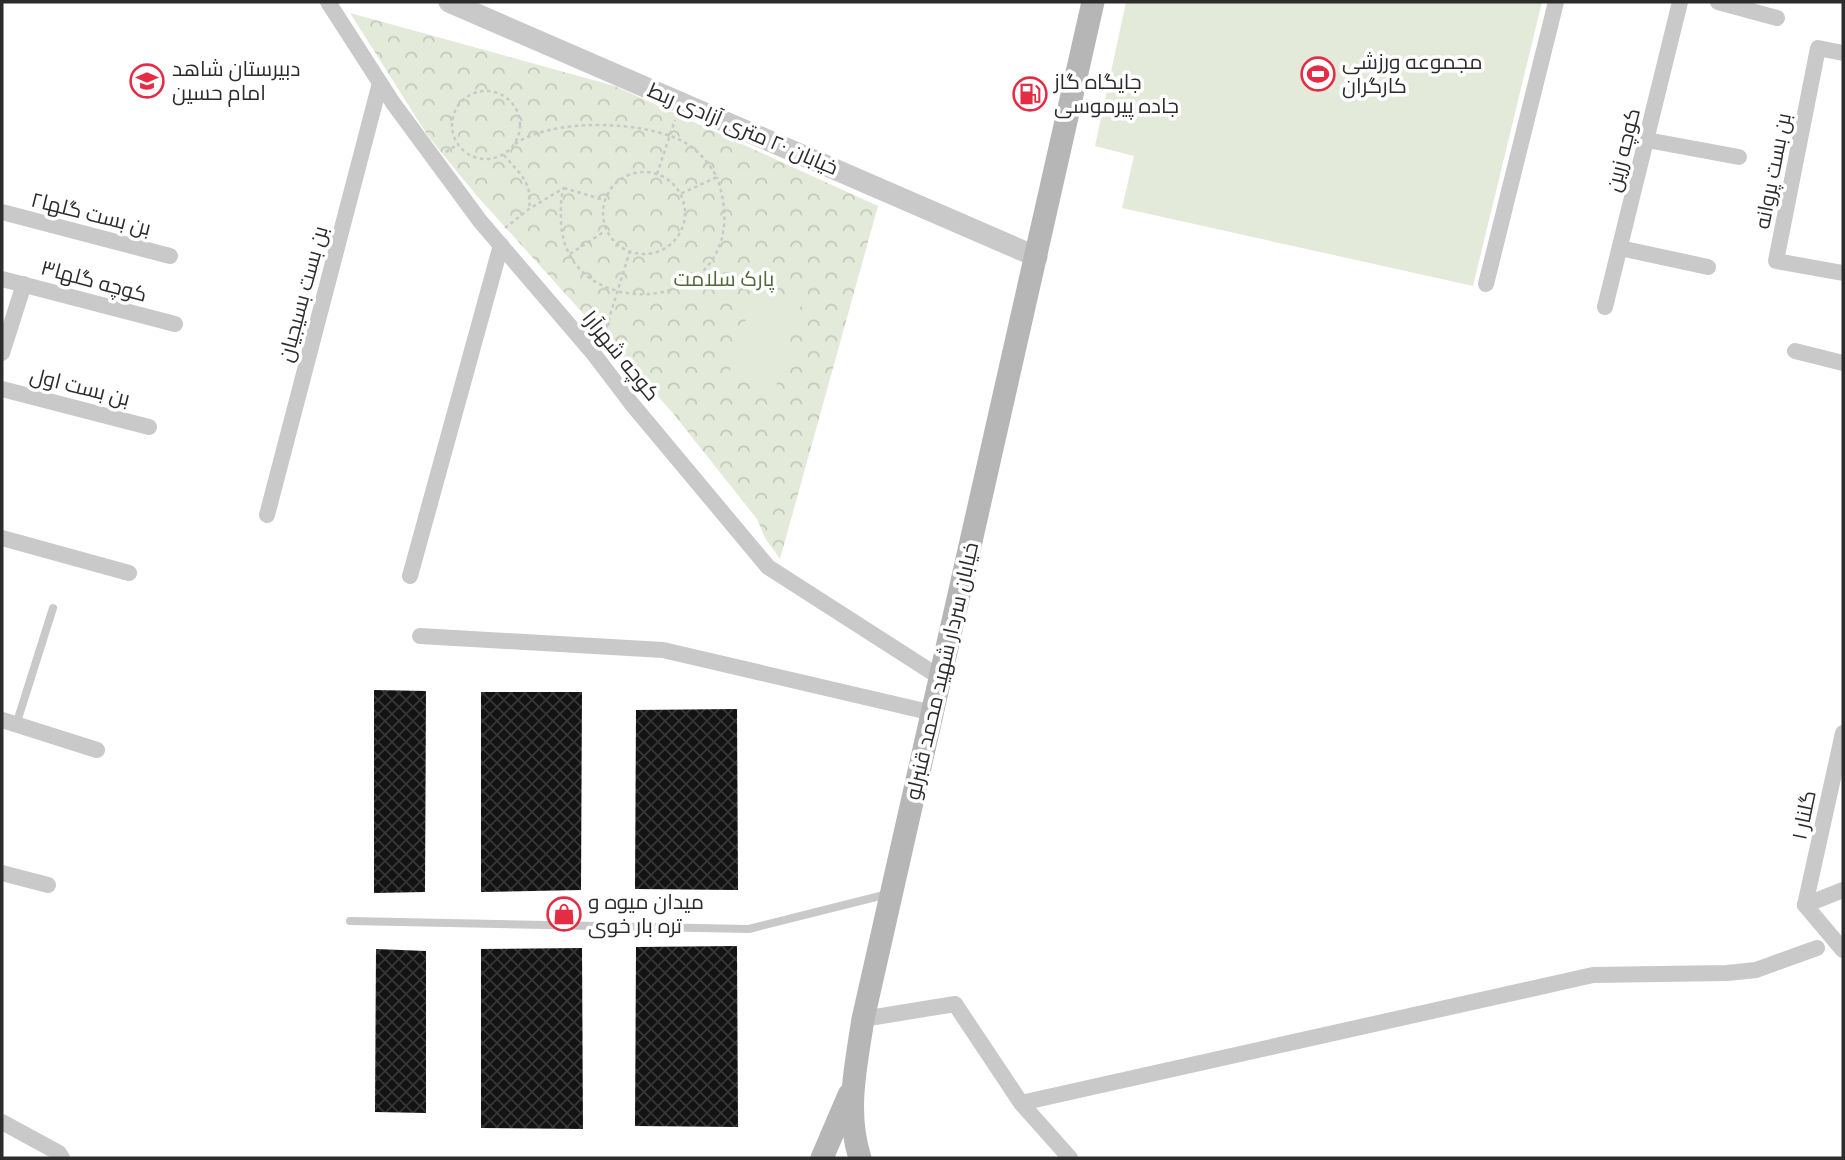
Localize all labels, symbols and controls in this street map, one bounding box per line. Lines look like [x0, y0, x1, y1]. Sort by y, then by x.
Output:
place label: مجموعه ورزشی کارگران [1342, 49, 1482, 99]
sports icon: مجموعه ورزشی کارگران [1299, 55, 1337, 93]
place label: دبیرستان شاهد امام حسین [172, 56, 300, 107]
school or university icon: دبیرستان شاهد امام حسین [128, 62, 166, 100]
place label: جایگاه گاز جاده پیرموسی [1053, 69, 1179, 120]
fuel station icon: جایگاه گاز جاده پیرموسی [1011, 75, 1049, 113]
street label: خیابان ۲۰ متری آزادی ربط [644, 77, 842, 181]
street label: کوچه زرین [1600, 105, 1647, 195]
street label: بن بست پروانه [1749, 111, 1798, 231]
street label: بن بست گلها۲ [28, 187, 154, 241]
street label: بن بست بسیجیان [272, 223, 334, 365]
street label: کوچه گلها۳ [38, 254, 150, 309]
park label: پارک سلامت [674, 266, 775, 293]
street label: کوچه شهرآرا [576, 306, 665, 407]
street label: بن بست اول [27, 362, 133, 412]
street label: خیابان سردار شهید محمد قنبرلو [900, 540, 984, 802]
street label: ۱ گلنار [1786, 788, 1822, 842]
place label: میدان میوه و تره بار خوی [588, 889, 704, 939]
shop icon: میدان میوه و تره بار خوی [545, 895, 583, 933]

